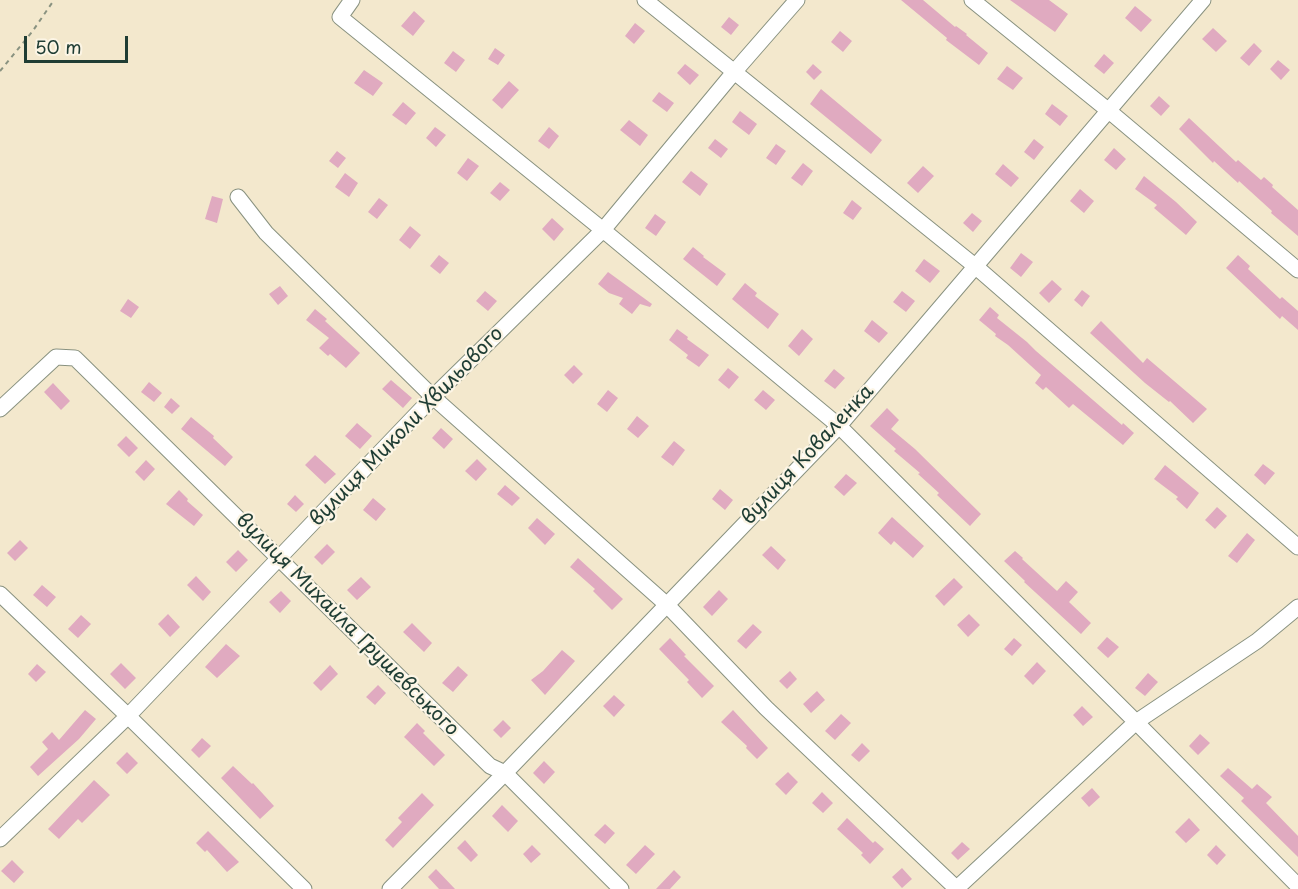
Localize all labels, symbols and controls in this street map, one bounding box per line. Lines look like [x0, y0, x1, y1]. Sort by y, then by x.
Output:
scale bar [27, 24, 130, 62]
text: 50 m [35, 33, 82, 60]
street label: вулиця Миколи Хвильового [305, 322, 509, 532]
street label: вулиця Коваленка [737, 380, 879, 530]
street label: вулиця Михайла Грушевського [230, 508, 464, 742]

